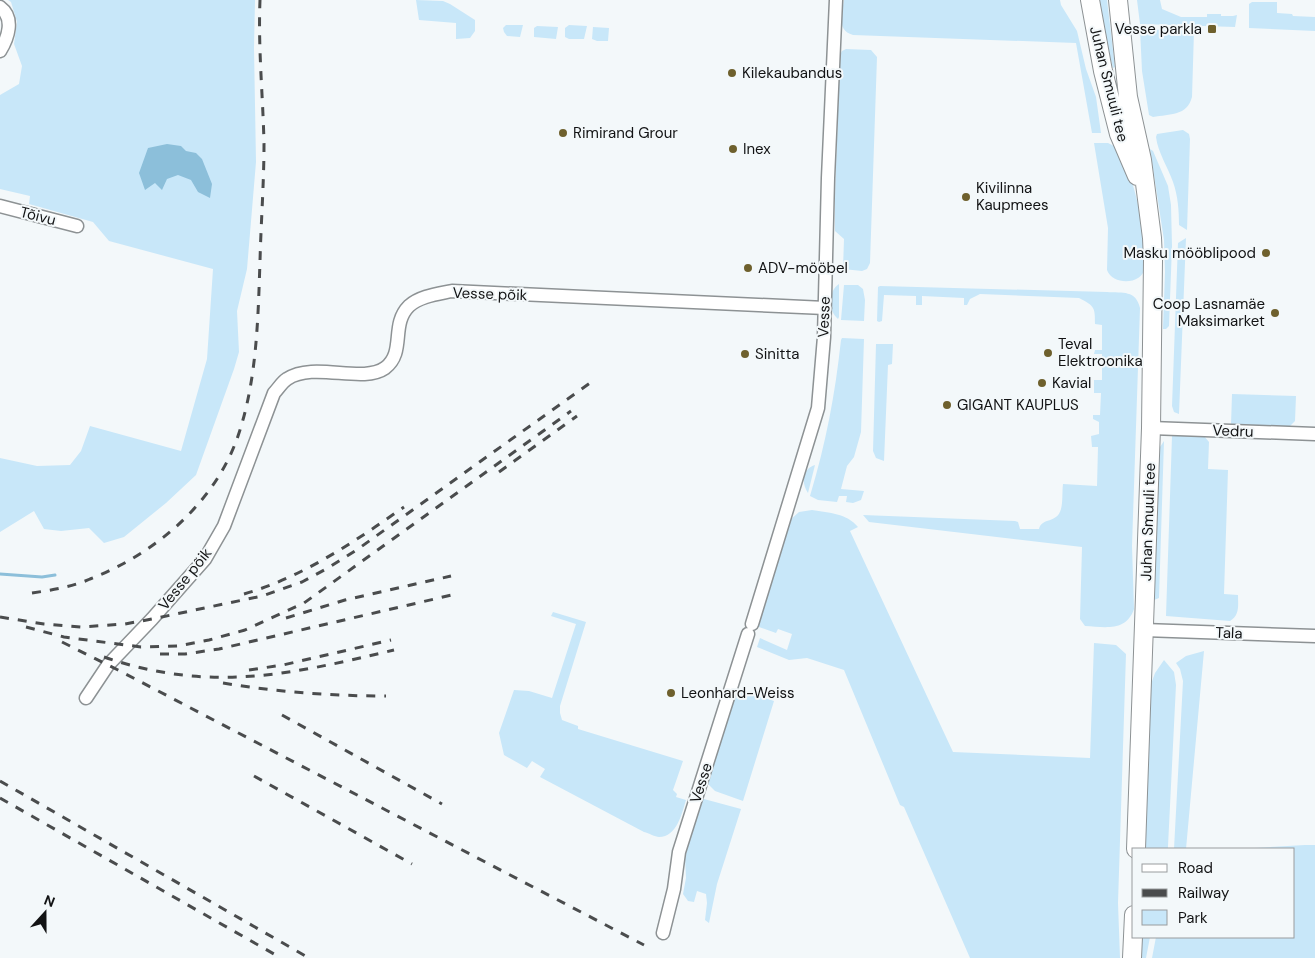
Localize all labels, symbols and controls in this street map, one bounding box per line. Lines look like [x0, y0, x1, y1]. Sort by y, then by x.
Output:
place label: Vesse parkla [1115, 19, 1202, 39]
marker: Vesse parkla [1206, 23, 1218, 35]
street label: Juhan Smuuli tee [1085, 24, 1133, 144]
place label: Kilekaubandus [742, 63, 842, 83]
marker: Kilekaubandus [726, 67, 738, 79]
place label: Rimirand Grour [573, 123, 678, 143]
marker: Rimirand Grour [557, 127, 569, 139]
place label: Inex [743, 139, 771, 159]
marker: Inex [727, 143, 739, 155]
place label: Kivilinna Kaupmees [976, 178, 1049, 215]
marker: Kivilinna Kaupmees [960, 191, 972, 203]
street label: Tõivu [18, 202, 58, 230]
place label: Masku mööblipood [1123, 243, 1256, 263]
marker: Masku mööblipood [1260, 247, 1272, 259]
place label: ADV-mööbel [758, 258, 848, 278]
marker: ADV-mööbel [742, 262, 754, 274]
street label: Vesse põik [452, 283, 528, 305]
place label: Coop Lasnamäe Maksimarket [1153, 294, 1265, 331]
street label: Vesse [813, 296, 835, 338]
marker: Coop Lasnamäe Maksimarket [1269, 307, 1281, 319]
place label: Teval Elektroonika [1058, 334, 1143, 371]
place label: Sinitta [755, 344, 799, 364]
marker: Teval Elektroonika [1042, 347, 1054, 359]
marker: Sinitta [739, 348, 751, 360]
place label: Kavial [1052, 373, 1091, 393]
marker: Kavial [1036, 377, 1048, 389]
place label: GIGANT KAUPLUS [957, 395, 1079, 415]
marker: GIGANT KAUPLUS [941, 399, 953, 411]
street label: Vedru [1212, 420, 1254, 442]
street label: Juhan Smuuli tee [1136, 462, 1160, 582]
street label: Vesse põik [154, 543, 217, 614]
street label: Tala [1215, 623, 1243, 643]
place label: Leonhard-Weiss [681, 683, 795, 703]
marker: Leonhard-Weiss [665, 687, 677, 699]
street label: Vesse [685, 760, 717, 806]
legend [1132, 848, 1295, 938]
text: Road [1178, 858, 1213, 878]
text: Railway [1178, 883, 1230, 903]
north arrow [20, 888, 70, 938]
text: N [42, 891, 58, 911]
text: Park [1178, 908, 1208, 928]

